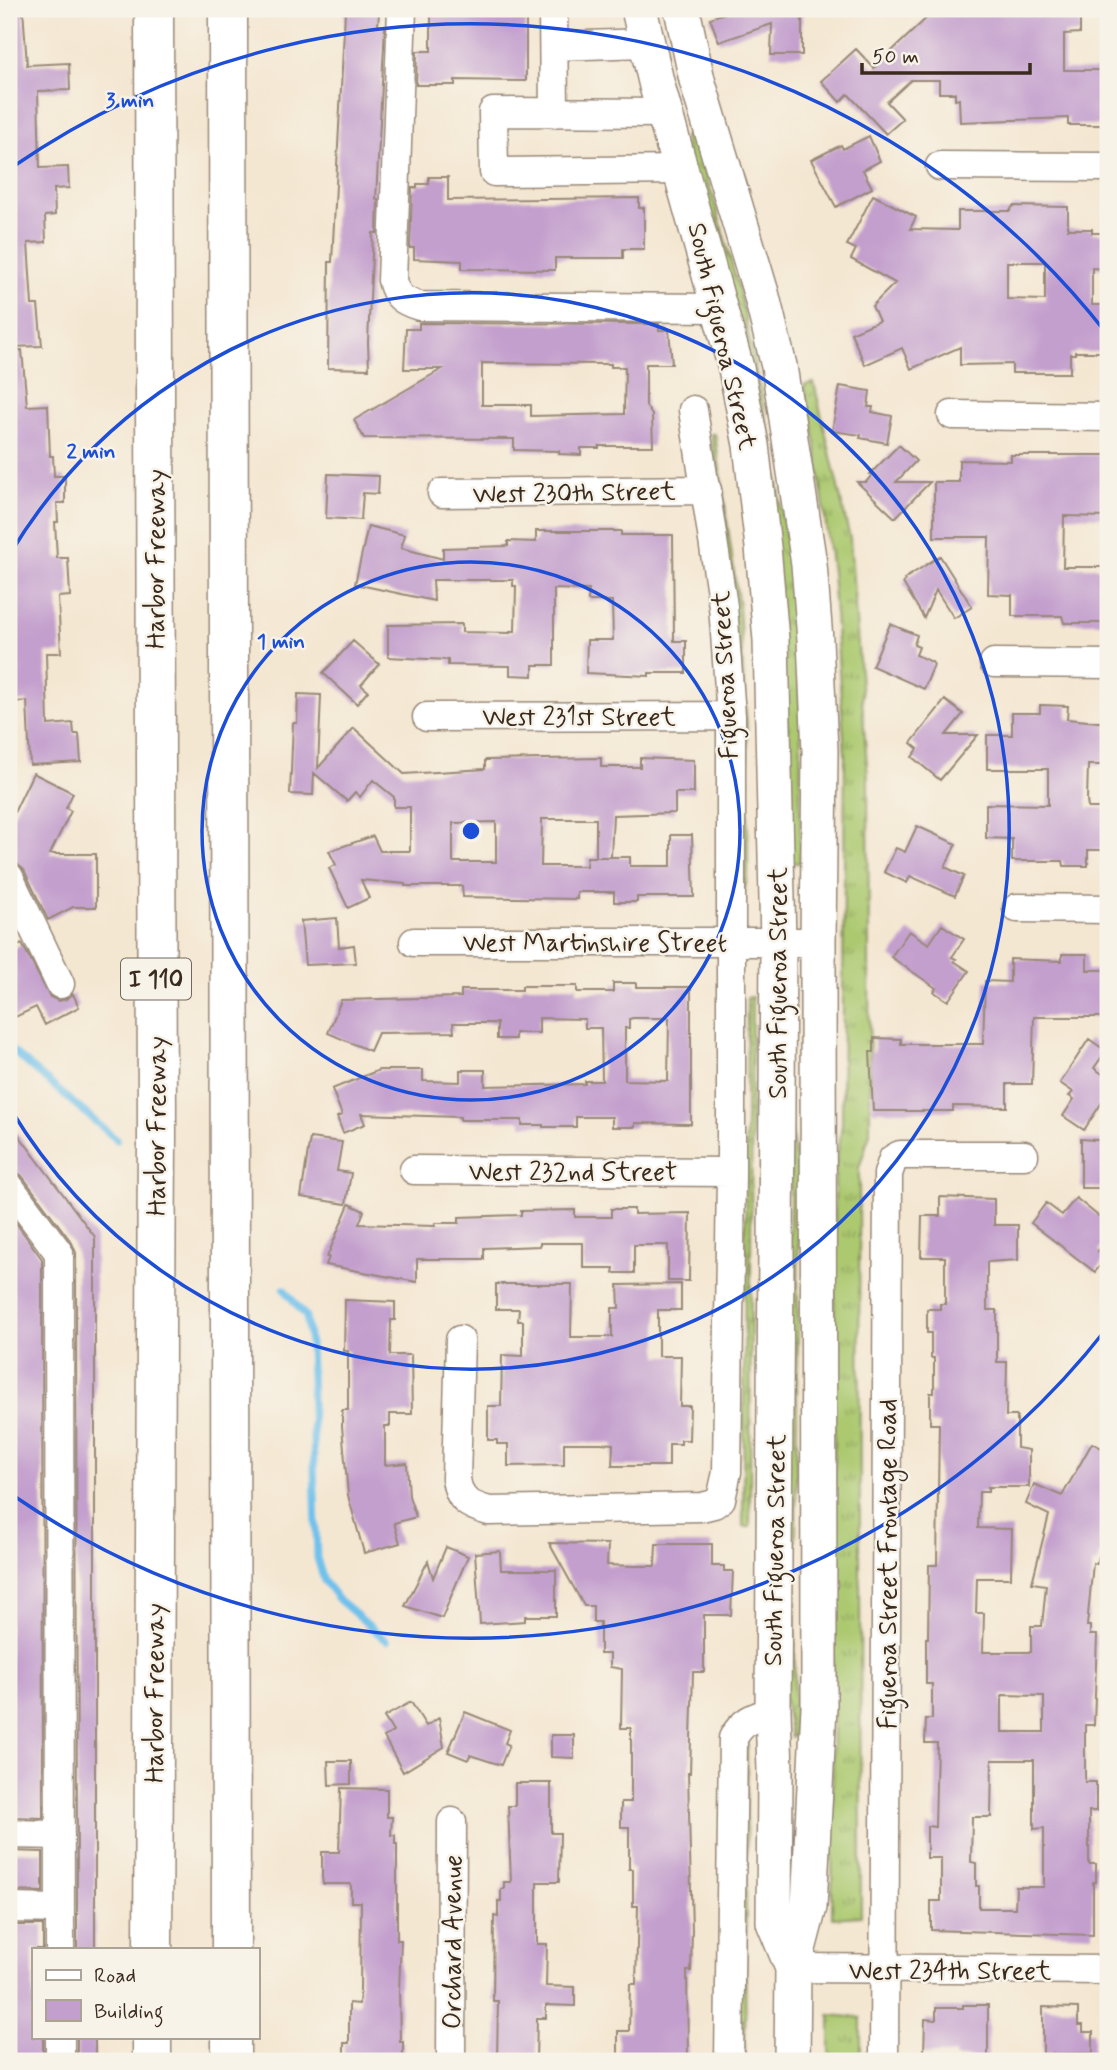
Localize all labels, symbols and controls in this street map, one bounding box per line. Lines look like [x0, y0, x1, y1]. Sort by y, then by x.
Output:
scale bar [862, 32, 1030, 76]
text: 50 m [872, 43, 919, 71]
text: 3 min [106, 87, 154, 115]
street label: South Figueroa Street [675, 220, 764, 454]
text: 2 min [66, 438, 116, 466]
street label: Harbor Freeway [140, 469, 174, 649]
street label: West 230th Street [472, 475, 676, 513]
street label: Figueroa Street [705, 590, 750, 760]
text: 1 min [257, 628, 305, 656]
street label: West 231st Street [482, 701, 676, 735]
centre of rings [459, 819, 483, 843]
street label: South Figueroa Street [762, 867, 799, 1099]
street label: West Martinshire Street [463, 927, 727, 961]
road number: I 110 [121, 959, 191, 1000]
street label: Harbor Freeway [141, 1036, 175, 1216]
street label: West 232nd Street [469, 1156, 677, 1190]
street label: Figueroa Street Frontage Road [872, 1399, 909, 1729]
street label: South Figueroa Street [757, 1434, 798, 1666]
street label: Harbor Freeway [139, 1603, 173, 1783]
street label: Orchard Avenue [437, 1855, 471, 2029]
legend [32, 1948, 259, 2038]
street label: West 234th Street [849, 1955, 1051, 1989]
text: Road [94, 1962, 136, 1990]
text: Building [94, 1998, 164, 2028]

